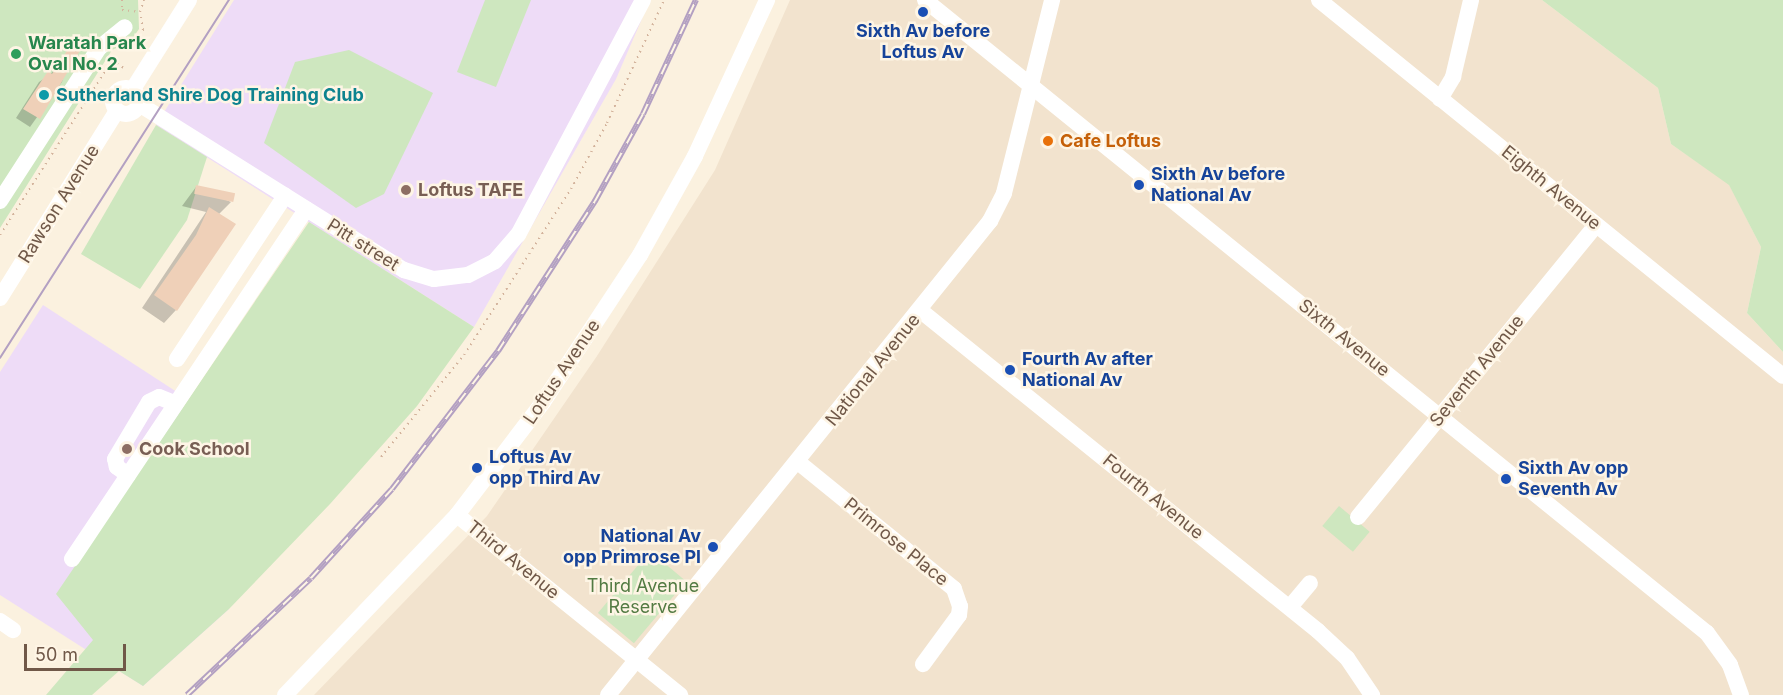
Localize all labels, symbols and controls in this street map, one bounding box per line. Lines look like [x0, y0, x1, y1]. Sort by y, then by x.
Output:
marker: Sixth Av before Loftus Av [916, 5, 930, 19]
place label: Sixth Av before Loftus Av [856, 21, 990, 63]
place label: Waratah Park Oval No. 2 [28, 33, 146, 76]
marker: Waratah Park Oval No. 2 [9, 47, 23, 61]
place label: Sutherland Shire Dog Training Club [56, 84, 364, 106]
marker: Sutherland Shire Dog Training Club [37, 88, 51, 102]
place label: Cafe Loftus [1060, 130, 1161, 152]
marker: Cafe Loftus [1041, 134, 1055, 148]
street label: Rawson Avenue [14, 141, 104, 267]
street label: Eighth Avenue [1497, 141, 1605, 235]
place label: Sixth Av before National Av [1151, 164, 1285, 207]
marker: Sixth Av before National Av [1132, 178, 1146, 192]
place label: Loftus TAFE [418, 179, 523, 201]
marker: Loftus TAFE [399, 183, 413, 197]
street label: Pitt street [323, 214, 403, 276]
street label: Sixth Avenue [1294, 295, 1394, 381]
street label: National Avenue [821, 310, 925, 430]
street label: Seventh Avenue [1425, 311, 1529, 431]
street label: Loftus Avenue [519, 316, 605, 428]
place label: Fourth Av after National Av [1022, 349, 1153, 392]
marker: Fourth Av after National Av [1003, 363, 1017, 377]
place label: Cook School [139, 438, 250, 460]
marker: Cook School [120, 442, 134, 456]
place label: Loftus Av opp Third Av [489, 447, 601, 490]
street label: Fourth Avenue [1098, 450, 1208, 544]
place label: Sixth Av opp Seventh Av [1518, 458, 1628, 500]
marker: Loftus Av opp Third Av [470, 461, 484, 475]
marker: Sixth Av opp Seventh Av [1499, 472, 1513, 486]
street label: Primrose Place [840, 493, 952, 591]
street label: Third Avenue [463, 516, 563, 604]
place label: National Av opp Primrose Pl [563, 526, 701, 568]
marker: National Av opp Primrose Pl [706, 540, 720, 554]
park label: Third Avenue Reserve [587, 576, 699, 618]
scale bar [27, 632, 129, 670]
text: 50 m [35, 644, 78, 665]

